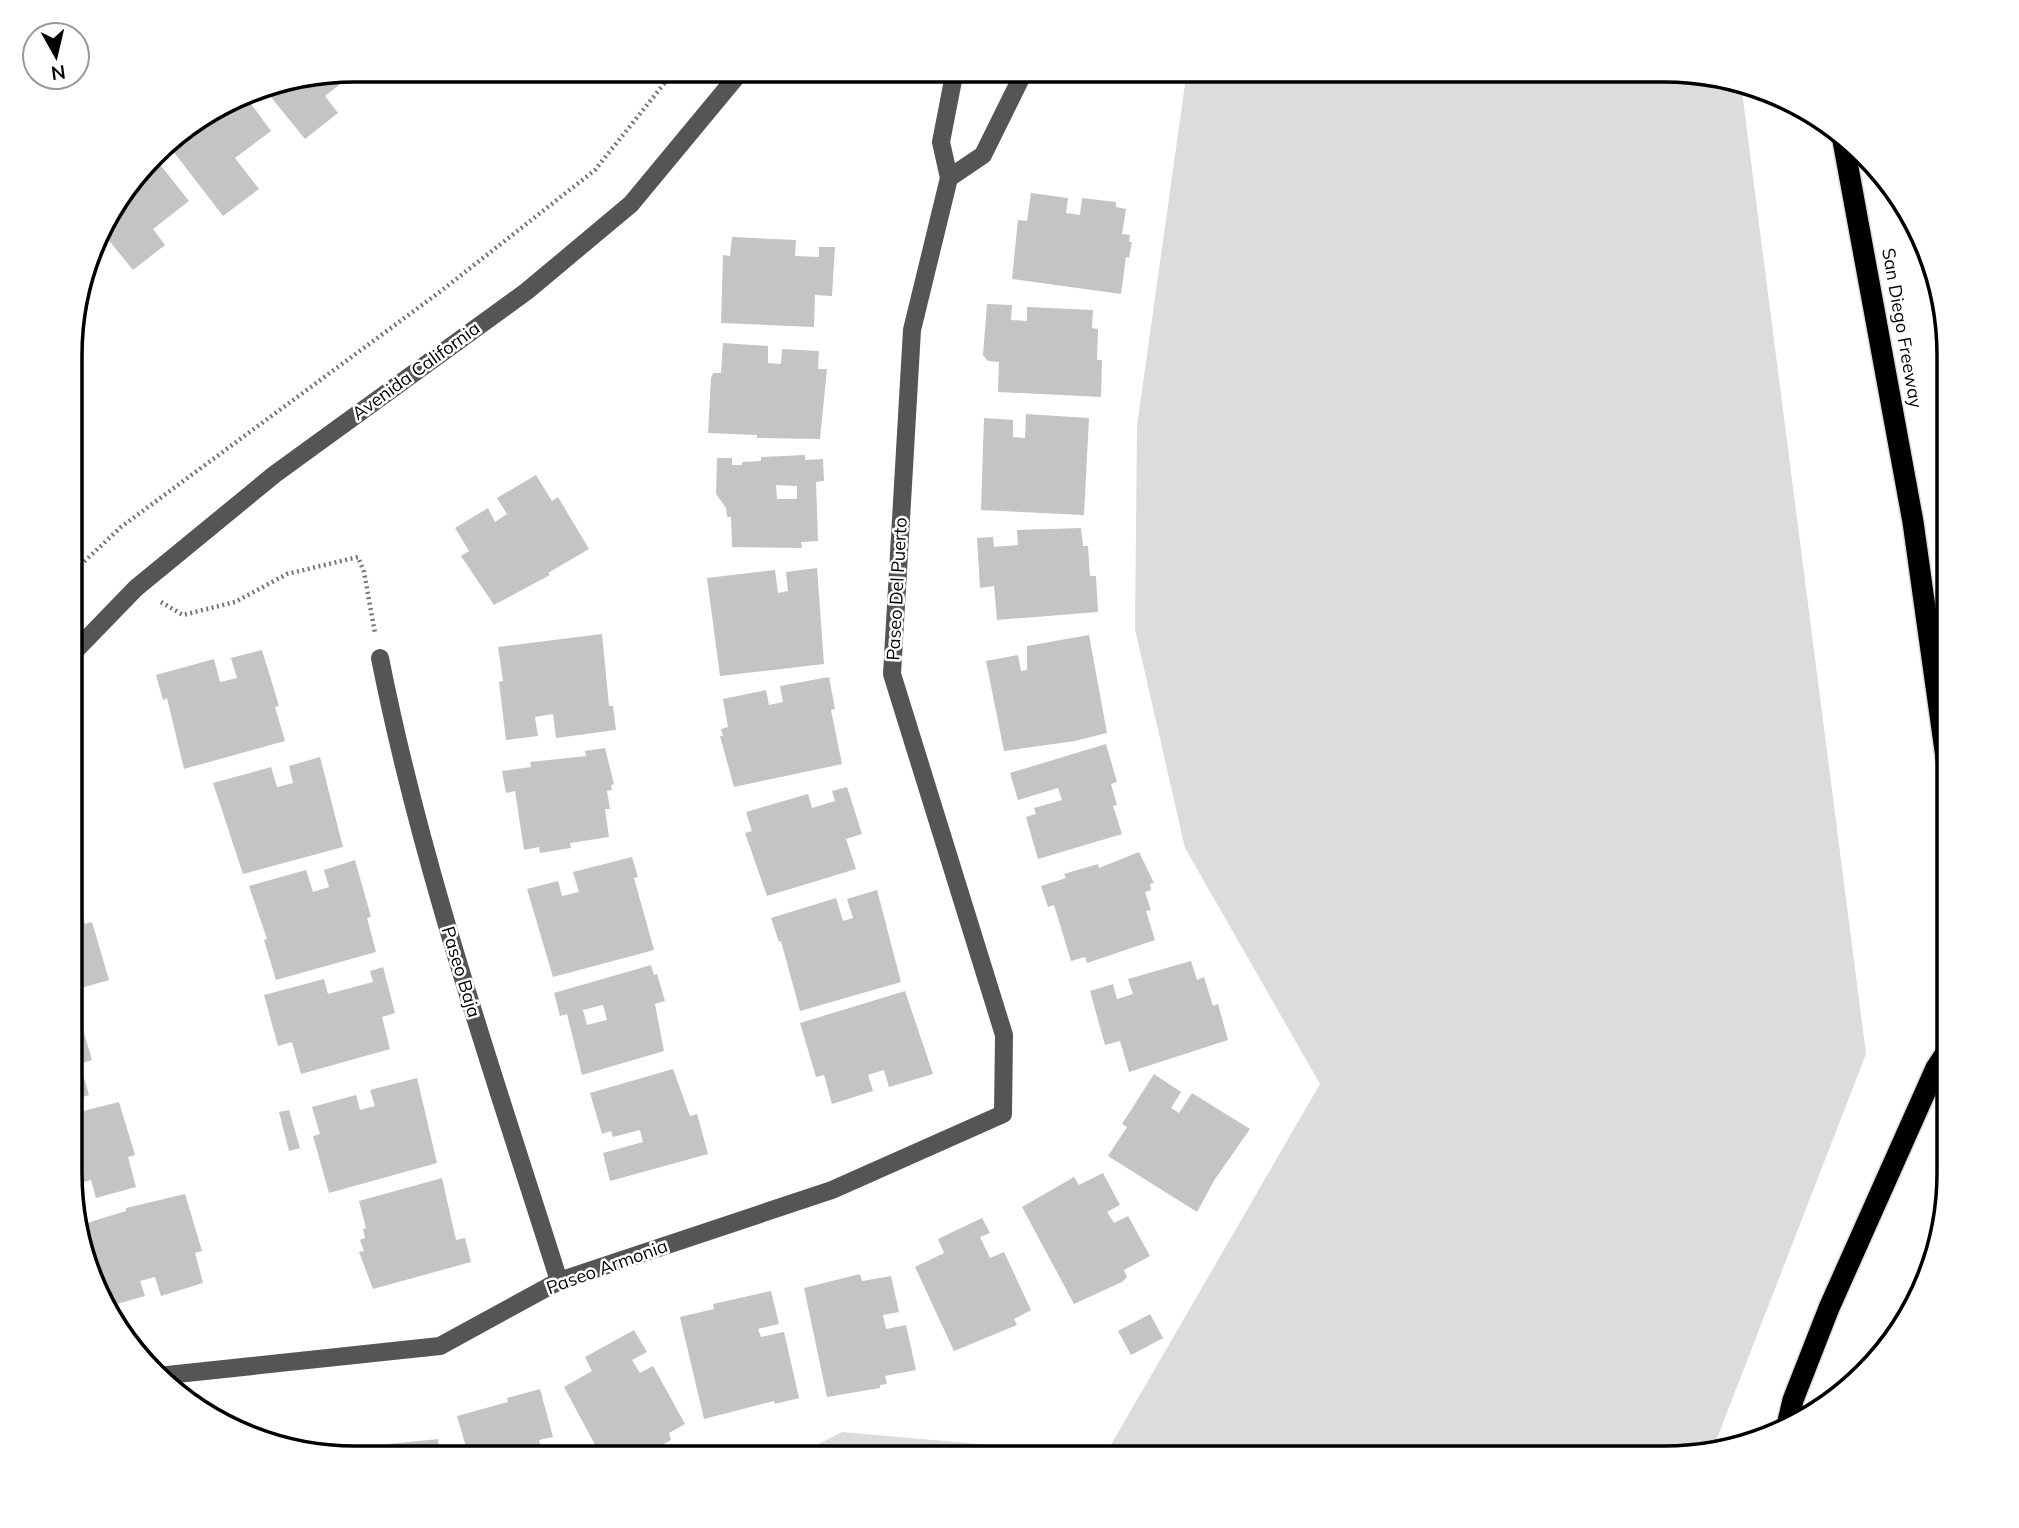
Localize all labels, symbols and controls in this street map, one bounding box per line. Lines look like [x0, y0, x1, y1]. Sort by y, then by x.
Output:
north arrow [21, 21, 91, 91]
text: N [50, 60, 67, 86]
street label: San Diego Freeway [1877, 246, 1928, 410]
street label: Avenida California [347, 316, 484, 425]
street label: Paseo Del Puerto [881, 517, 912, 661]
street label: Paseo Baja [437, 924, 486, 1020]
street label: Paseo Armonia [543, 1234, 671, 1299]

